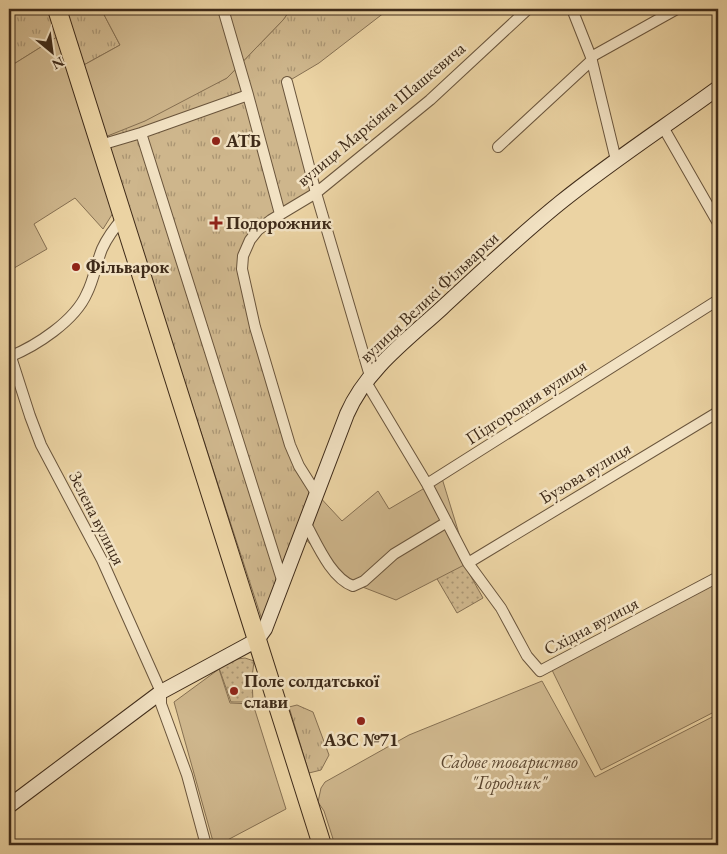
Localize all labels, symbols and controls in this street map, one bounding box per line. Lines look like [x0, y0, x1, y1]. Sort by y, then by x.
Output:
north arrow [28, 28, 78, 78]
street label: вулиця Маркіяна Шашкевича [292, 36, 470, 191]
text: N [48, 53, 68, 74]
place label: АТБ [225, 129, 261, 152]
marker: АТБ [210, 135, 222, 147]
place label: Подорожник [226, 211, 331, 234]
marker: Подорожник [210, 217, 222, 229]
street label: вулиця Великі Фільварки [354, 226, 504, 367]
place label: Фільварок [86, 255, 169, 278]
marker: Фільварок [70, 261, 82, 273]
street label: Підгородня вулиця [461, 354, 591, 449]
street label: Бузова вулиця [535, 436, 635, 509]
street label: Зелена вулиця [64, 467, 131, 569]
street label: Східна вулиця [540, 591, 642, 660]
place label: Поле солдатської слави [244, 669, 380, 713]
marker: Поле солдатської слави [228, 685, 240, 697]
marker: АЗС №71 [355, 715, 367, 727]
place label: АЗС №71 [322, 728, 399, 751]
park label: Садове товариство "Городник" [440, 750, 578, 795]

